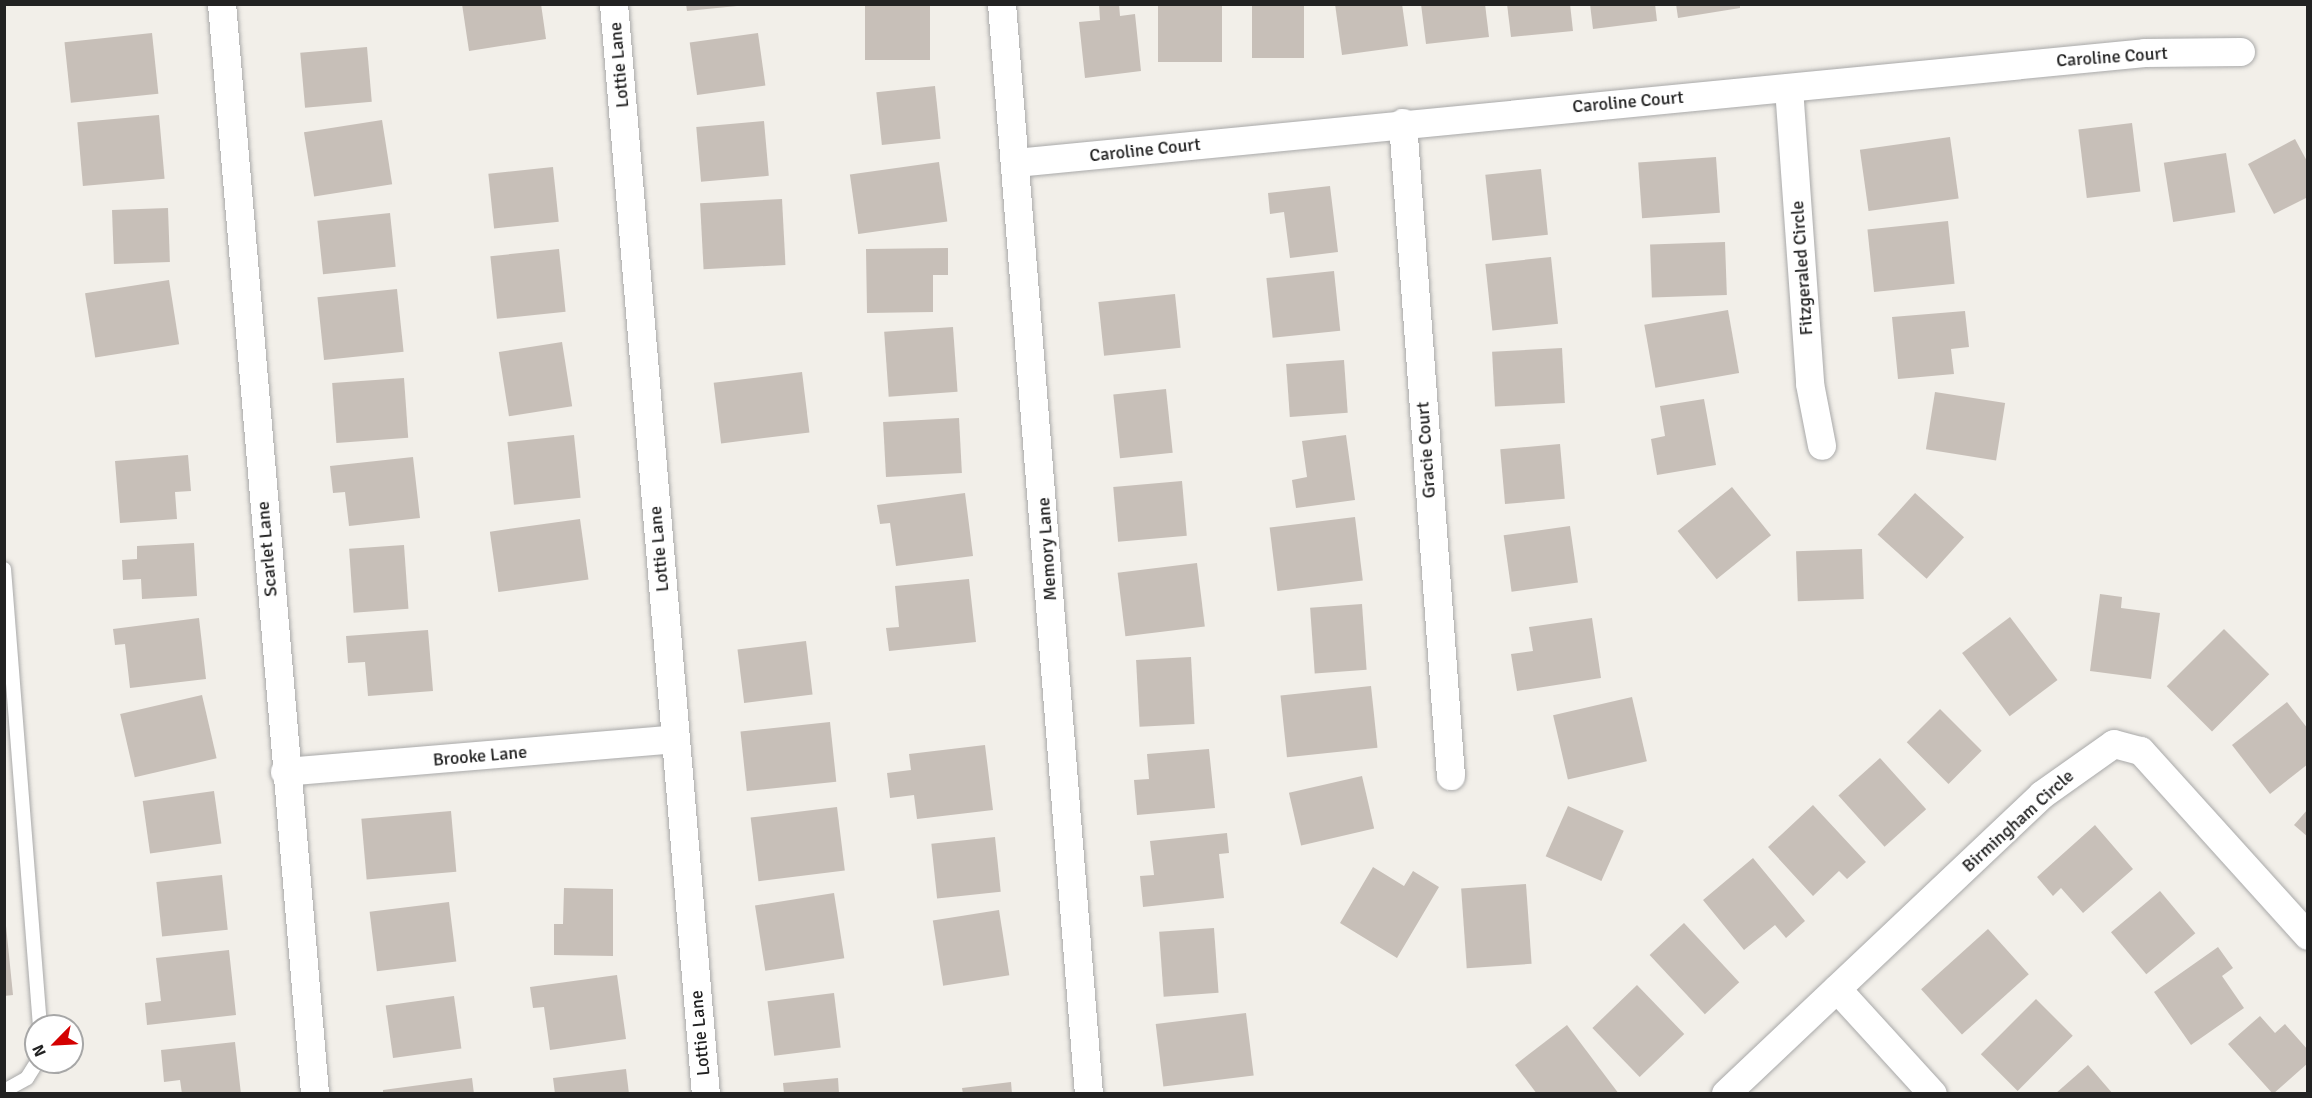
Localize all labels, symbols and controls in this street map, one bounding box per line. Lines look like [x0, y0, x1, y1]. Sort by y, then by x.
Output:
street label: Lottie Lane [604, 21, 634, 109]
street label: Caroline Court [2056, 42, 2168, 72]
street label: Caroline Court [1571, 86, 1685, 118]
street label: Caroline Court [1088, 133, 1202, 167]
street label: Fitzgeraled Circle [1787, 200, 1817, 336]
street label: Gracie Court [1412, 401, 1440, 499]
street label: Memory Lane [1033, 496, 1061, 602]
street label: Scarlet Lane [252, 500, 282, 598]
street label: Lottie Lane [644, 505, 674, 593]
street label: Brooke Lane [432, 741, 528, 771]
street label: Birmingham Circle [1958, 765, 2078, 877]
street label: Lottie Lane [685, 989, 715, 1077]
north arrow [24, 1014, 84, 1074]
text: N [28, 1041, 51, 1060]

